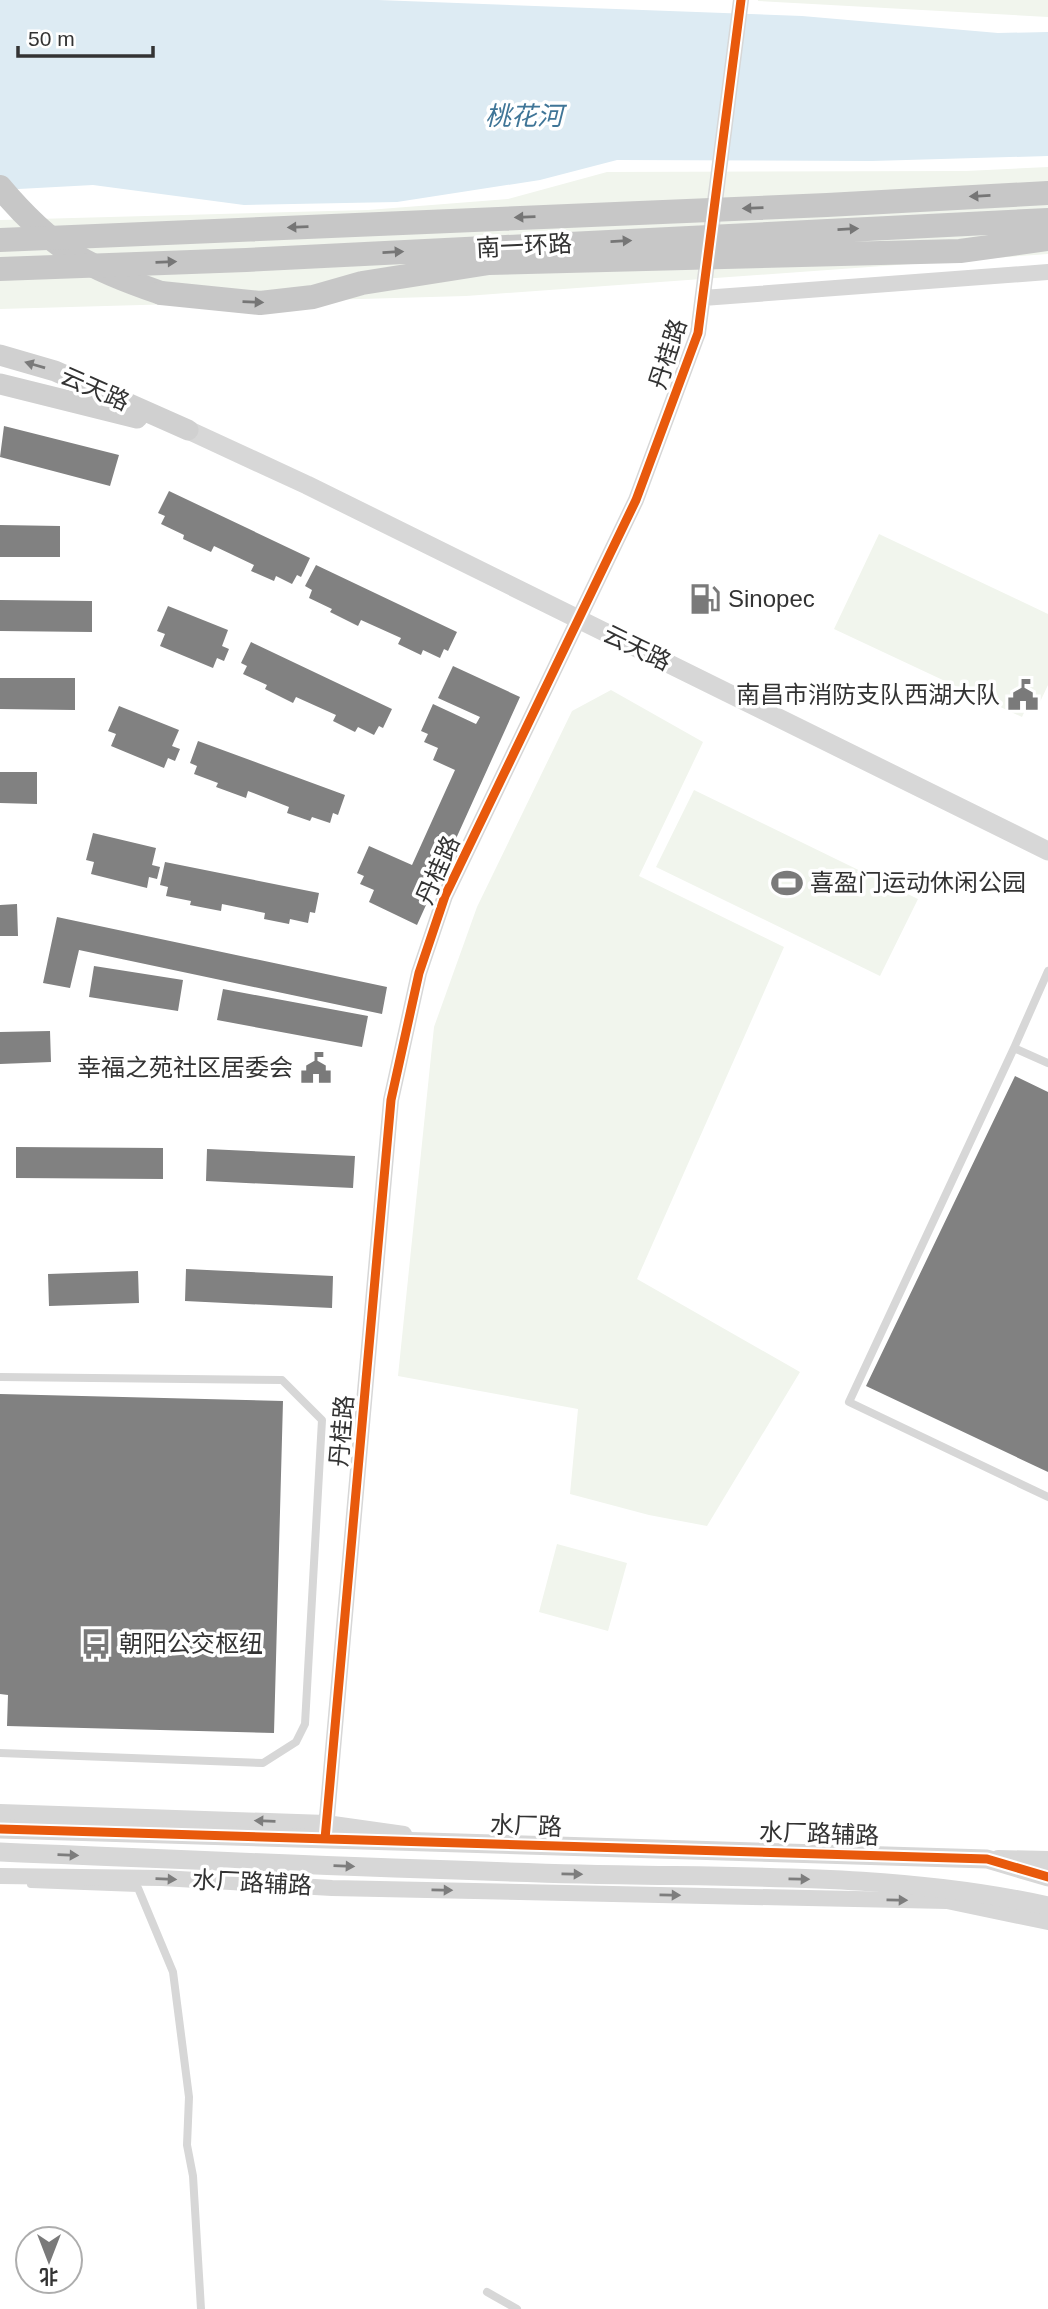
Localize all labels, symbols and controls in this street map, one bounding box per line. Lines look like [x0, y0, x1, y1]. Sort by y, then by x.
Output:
scale bar [18, 14, 152, 58]
text: 50 m [28, 27, 75, 50]
water label: 桃花河 [485, 101, 568, 131]
one-way arrow [969, 191, 991, 202]
one-way arrow [741, 203, 763, 214]
one-way arrow [514, 212, 536, 223]
one-way arrow [287, 221, 309, 232]
one-way arrow [837, 223, 859, 234]
street label: 南一环路 [475, 230, 573, 261]
one-way arrow [610, 235, 632, 246]
one-way arrow [383, 247, 405, 258]
one-way arrow [155, 257, 177, 268]
one-way arrow [243, 297, 265, 308]
street label: 丹桂路 [644, 315, 691, 392]
one-way arrow [24, 359, 46, 370]
street label: 云天路 [57, 362, 134, 416]
fuel station icon: Sinopec [688, 582, 722, 616]
place label: Sinopec [728, 585, 815, 612]
street label: 云天路 [599, 620, 675, 675]
public building icon: 南昌市消防支队西湖大队 [1006, 678, 1040, 712]
place label: 南昌市消防支队西湖大队 [736, 681, 1000, 708]
street label: 丹桂路 [411, 831, 465, 908]
sports icon: 喜盈门运动休闲公园 [770, 866, 804, 900]
place label: 喜盈门运动休闲公园 [810, 869, 1026, 896]
public building icon: 幸福之苑社区居委会 [299, 1051, 333, 1085]
place label: 幸福之苑社区居委会 [77, 1054, 293, 1081]
street label: 丹桂路 [325, 1394, 358, 1468]
bus stop icon: 朝阳公交枢纽 [79, 1627, 113, 1661]
place label: 朝阳公交枢纽 [119, 1630, 263, 1657]
street label: 水厂路 [490, 1811, 562, 1840]
one-way arrow [254, 1816, 276, 1827]
street label: 水厂路辅路 [759, 1818, 879, 1849]
one-way arrow [57, 1850, 79, 1861]
one-way arrow [334, 1860, 356, 1871]
street label: 水厂路辅路 [191, 1866, 313, 1899]
one-way arrow [561, 1868, 583, 1879]
one-way arrow [155, 1873, 177, 1884]
one-way arrow [789, 1874, 811, 1885]
one-way arrow [432, 1884, 454, 1896]
one-way arrow [659, 1889, 681, 1901]
one-way arrow [887, 1894, 909, 1906]
north arrow [14, 2225, 84, 2295]
text: 北 [39, 2266, 59, 2287]

